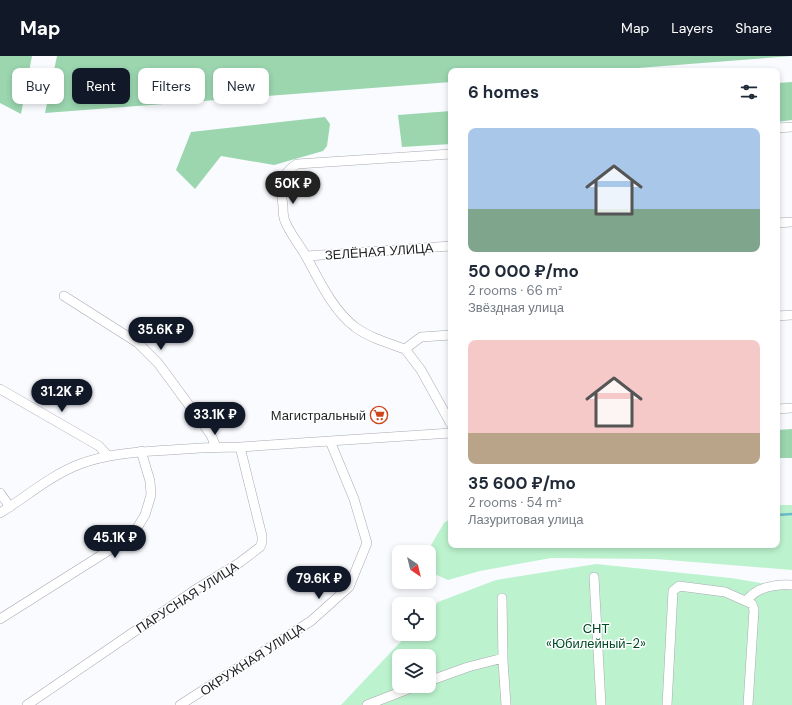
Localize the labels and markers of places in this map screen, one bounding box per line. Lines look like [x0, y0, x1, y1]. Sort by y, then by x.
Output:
pin: 50K ₽ [265, 171, 321, 205]
pin: 35.6K ₽ [124, 317, 198, 351]
pin: 31.2K ₽ [25, 379, 99, 413]
pin: 33.1K ₽ [178, 402, 252, 436]
supermarket icon: Магистральный [369, 405, 389, 425]
place label: Магистральный [271, 407, 366, 424]
pin: 45.1K ₽ [78, 525, 152, 559]
pin: 79.6K ₽ [282, 566, 356, 600]

